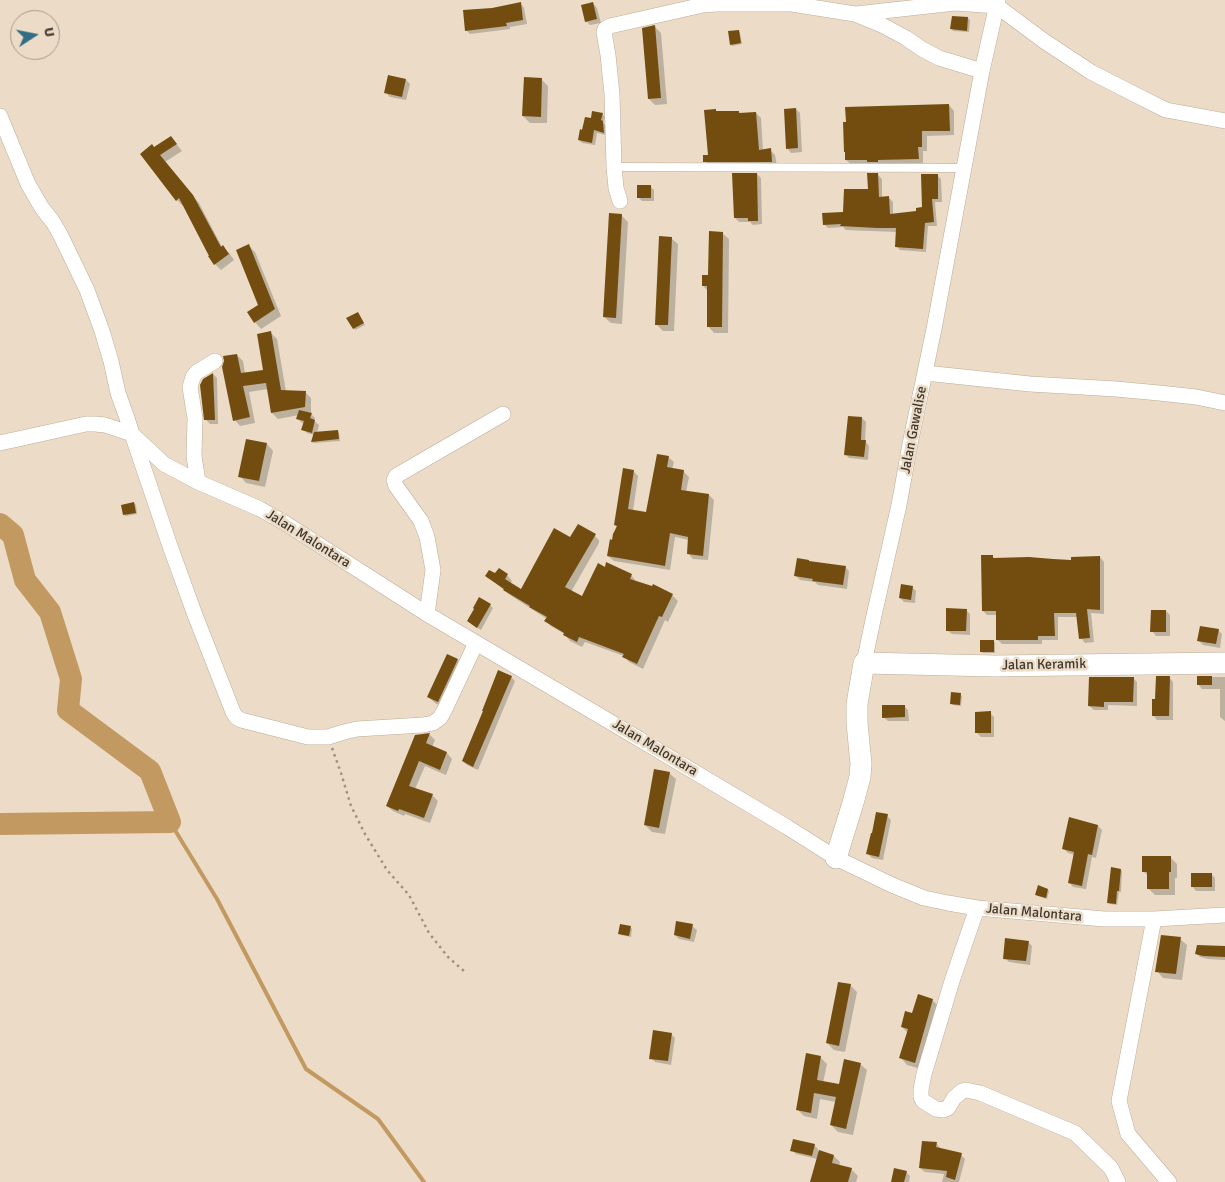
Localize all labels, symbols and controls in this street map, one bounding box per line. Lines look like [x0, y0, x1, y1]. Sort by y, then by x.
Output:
north arrow [10, 10, 60, 60]
text: U [40, 26, 58, 38]
street label: Jalan Gawalise [897, 385, 931, 475]
street label: Jalan Malontara [263, 506, 353, 572]
street label: Jalan Keramik [1002, 656, 1086, 674]
street label: Jalan Malontara [609, 716, 701, 780]
street label: Jalan Malontara [985, 900, 1083, 926]

